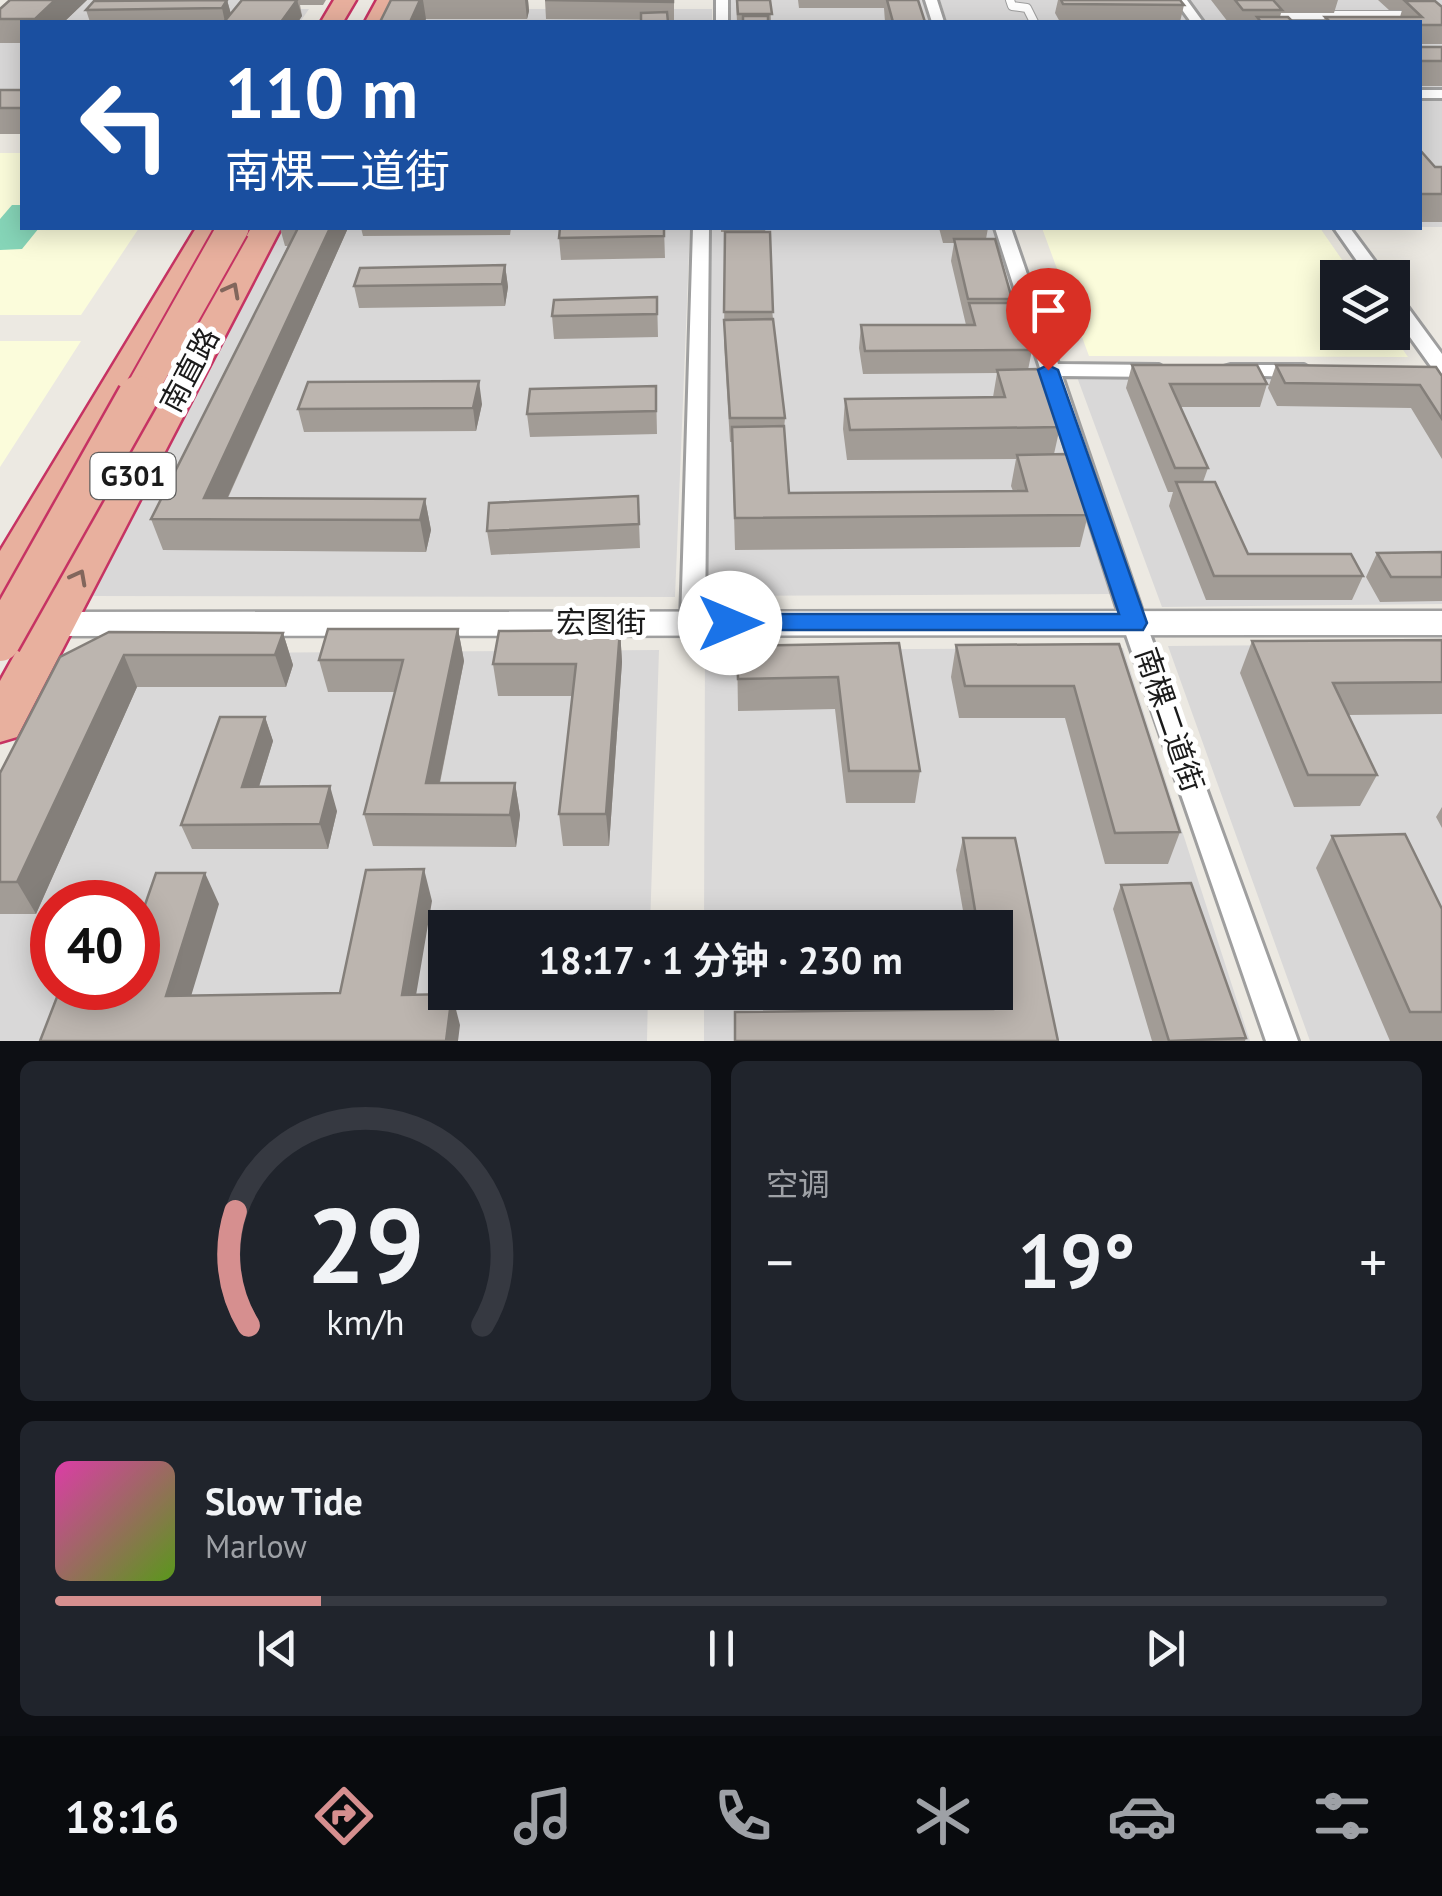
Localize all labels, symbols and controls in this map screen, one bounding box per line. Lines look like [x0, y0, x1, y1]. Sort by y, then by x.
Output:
text: 110 m [225, 47, 418, 137]
icon: left [60, 60, 190, 190]
text: 南棵二道街 [225, 141, 450, 199]
map controls [1320, 260, 1410, 350]
button: layers [1320, 260, 1410, 350]
pin [1006, 268, 1091, 371]
one-way arrow [220, 283, 240, 301]
icon: arrive [1021, 283, 1076, 338]
street label: 南直路 [150, 320, 227, 418]
road number: G301 [90, 453, 176, 499]
one-way arrow [67, 569, 86, 587]
position arrow [678, 571, 782, 675]
street label: 宏图街 [556, 602, 646, 641]
street label: 南棵二道街 [1128, 642, 1213, 797]
speed limit sign: 40 [30, 880, 160, 1010]
text: 18:17 · 1 分钟 · 230 m [538, 935, 903, 984]
text: 空调 [766, 1163, 830, 1205]
text: 29 [307, 1177, 424, 1312]
text: 19° [1018, 1212, 1135, 1309]
text: − [766, 1226, 794, 1297]
text: + [1359, 1226, 1387, 1297]
text: km/h [326, 1299, 405, 1345]
text: Slow Tide [205, 1476, 363, 1525]
text: Marlow [205, 1525, 307, 1567]
icon: previous [250, 1621, 305, 1676]
icon: pause [694, 1621, 749, 1676]
icon: next [1138, 1621, 1193, 1676]
icon: directions [309, 1781, 379, 1851]
icon: music [508, 1781, 578, 1851]
icon: phone [708, 1781, 778, 1851]
icon: climate [908, 1781, 978, 1851]
icon: car [1107, 1781, 1177, 1851]
icon: filters [1307, 1781, 1377, 1851]
text: 18:16 [65, 1787, 179, 1845]

